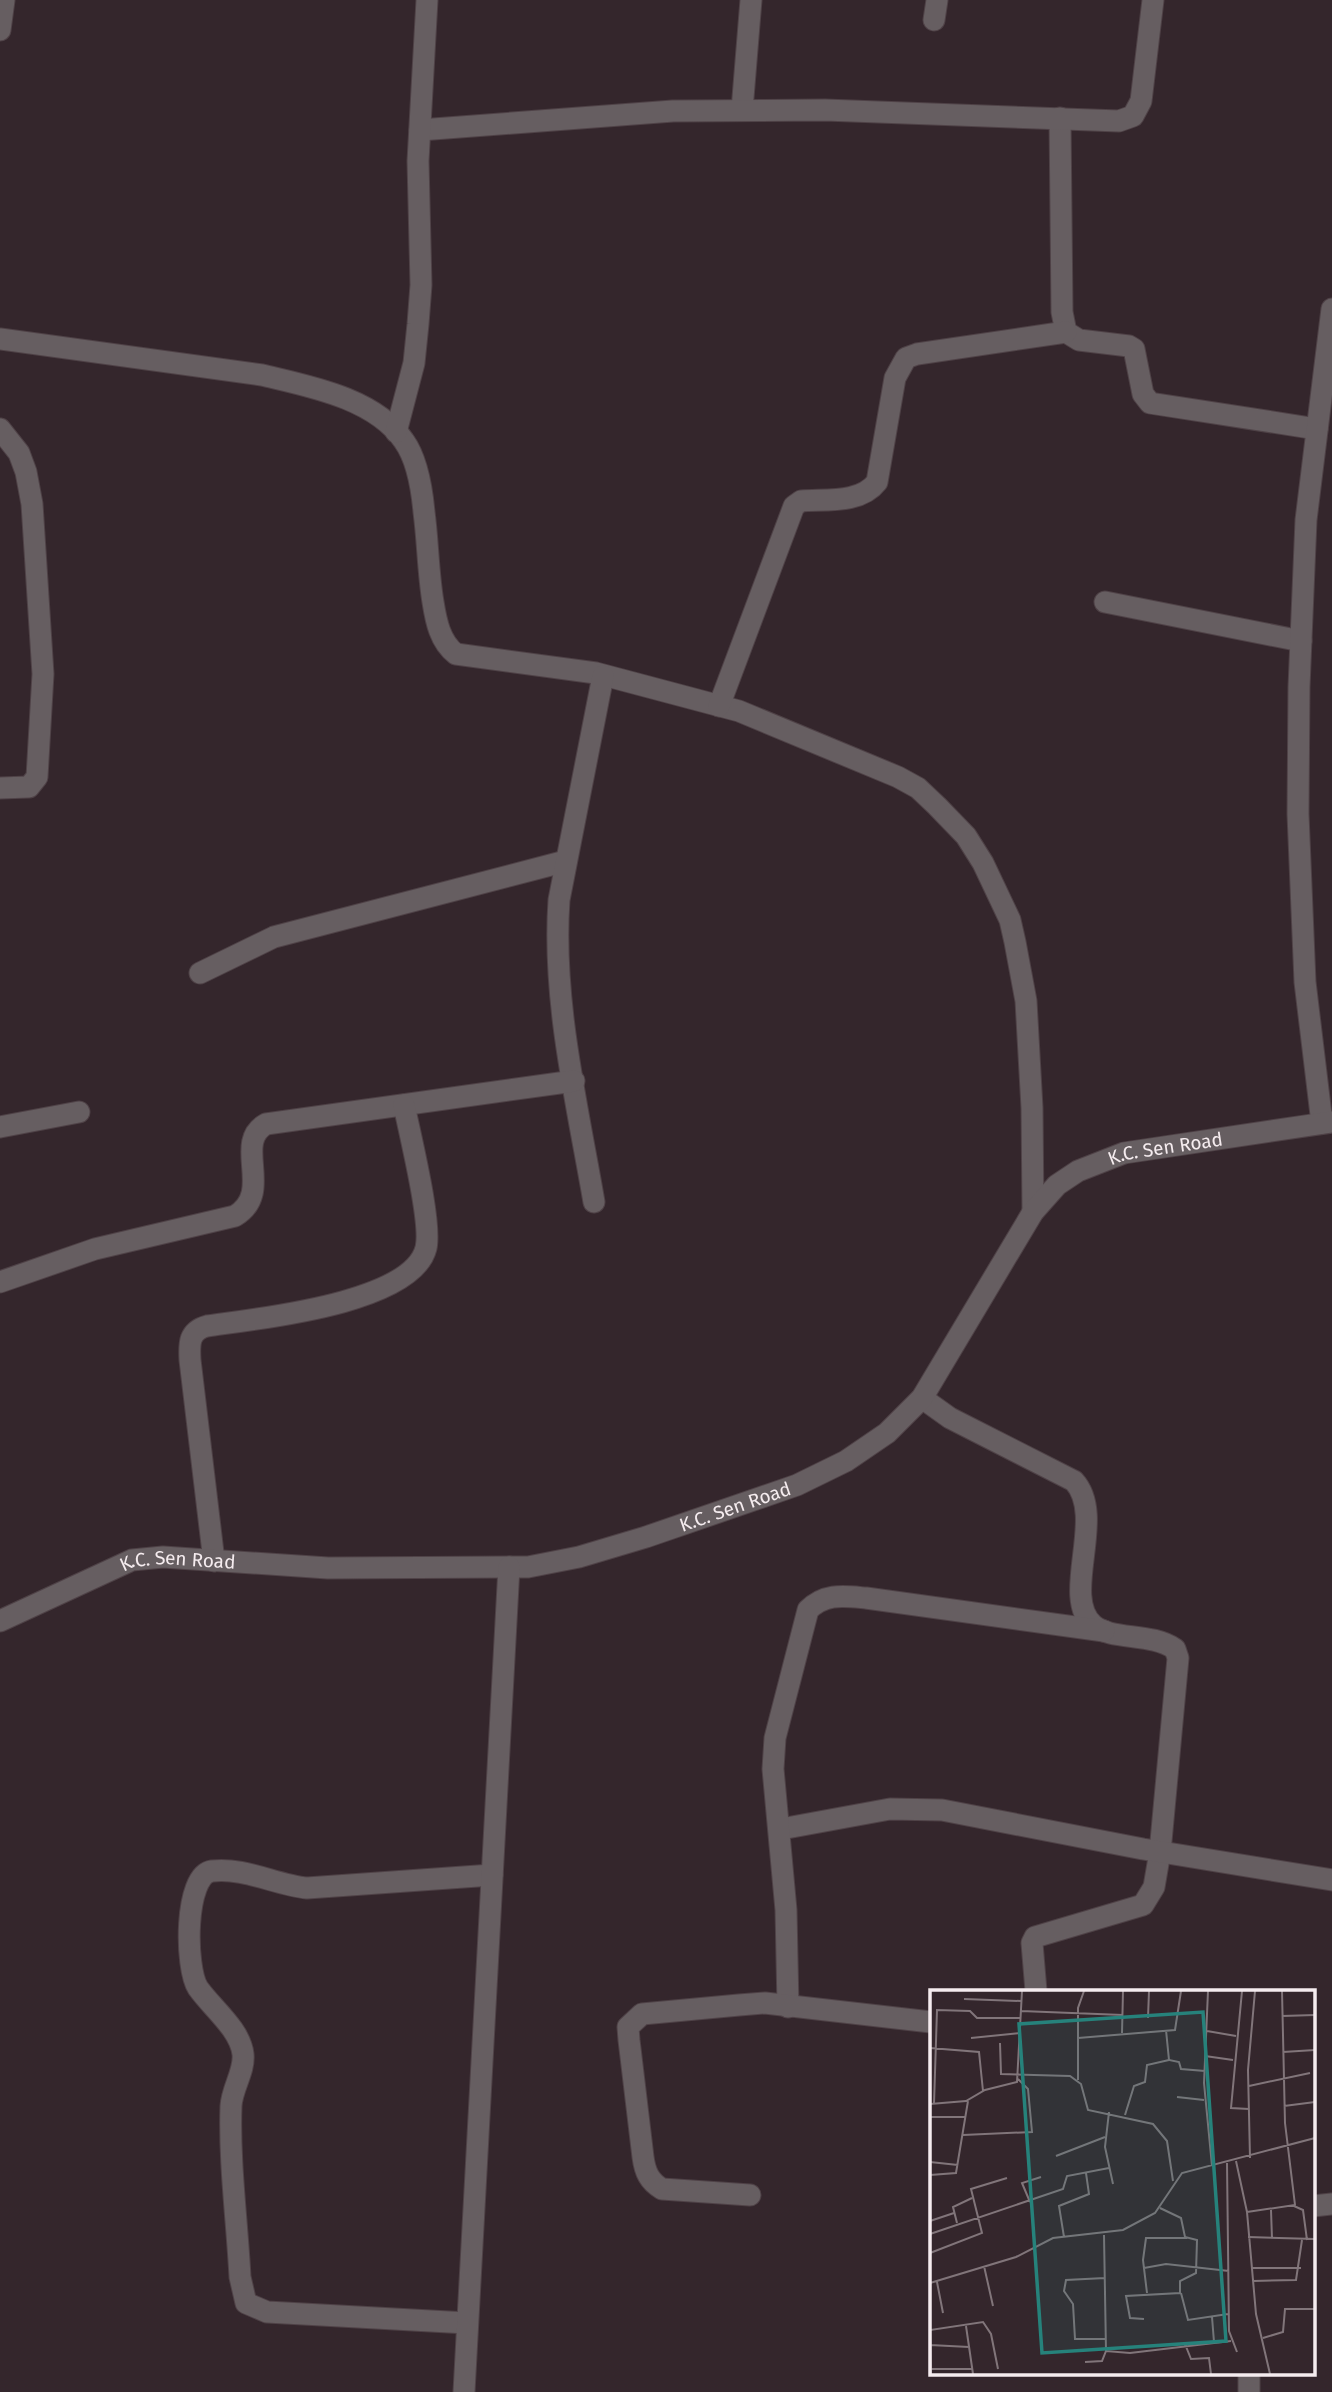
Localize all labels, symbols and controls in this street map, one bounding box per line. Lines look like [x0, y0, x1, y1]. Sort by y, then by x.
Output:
street label: K.C. Sen Road [1104, 1127, 1224, 1170]
street label: K.C. Sen Road [676, 1477, 794, 1537]
street label: K.C. Sen Road [116, 1546, 236, 1576]
inset map [930, 1990, 1314, 2374]

